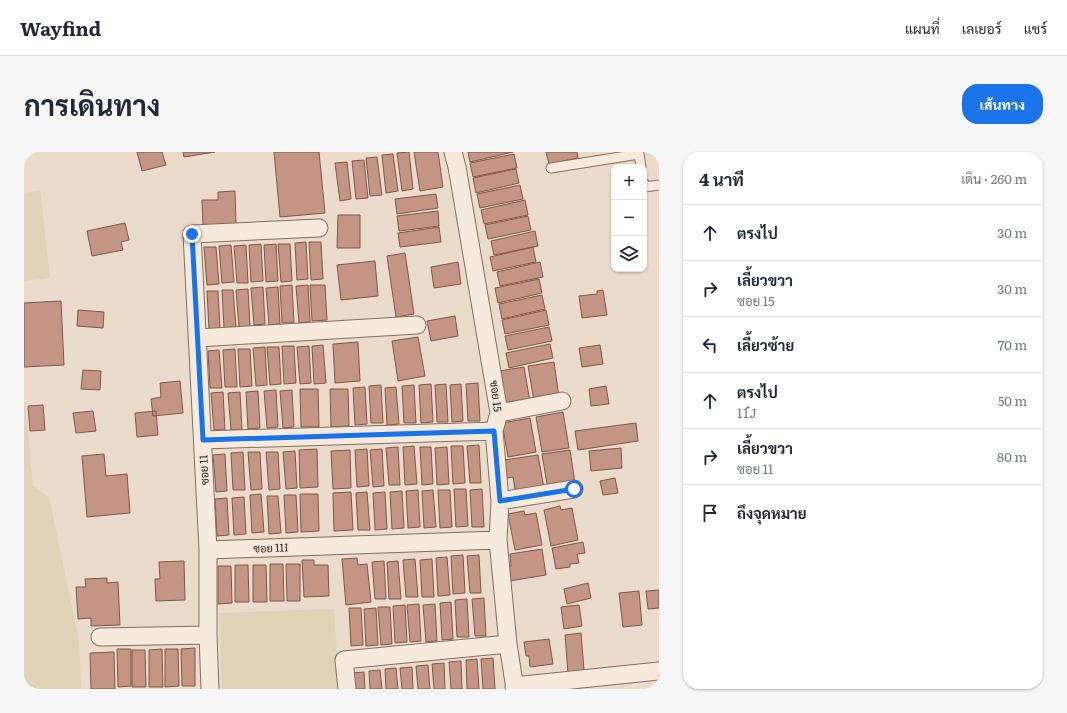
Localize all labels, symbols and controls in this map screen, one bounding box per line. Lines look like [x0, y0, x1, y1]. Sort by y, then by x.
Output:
text: Wayfind [20, 14, 101, 42]
text: แผนที่ [905, 18, 940, 38]
text: เลเยอร์ [962, 18, 1002, 38]
text: แชร์ [1024, 18, 1047, 38]
text: การเดินทาง [24, 83, 160, 125]
button: เส้นทาง [962, 84, 1043, 124]
map controls [611, 164, 647, 272]
button: + [611, 164, 647, 200]
text: 4 นาที [699, 166, 744, 191]
text: เดิน · 260 m [961, 169, 1027, 188]
button: − [611, 200, 647, 236]
text: ตรงไป [737, 221, 778, 244]
icon: ahead [699, 222, 721, 244]
text: 30 m [997, 223, 1027, 242]
route end [183, 225, 201, 243]
button: layers [611, 236, 647, 272]
text: เลี้ยวขวา [737, 268, 793, 291]
icon: right [699, 278, 721, 300]
text: 30 m [997, 279, 1027, 298]
text: ซอย 15 [737, 291, 775, 310]
text: เลี้ยวซ้าย [737, 333, 794, 356]
icon: left [699, 334, 721, 356]
text: 70 m [998, 335, 1027, 354]
street label: ซอย 15 [487, 379, 507, 413]
text: ตรงไป [737, 380, 778, 403]
icon: ahead [699, 390, 721, 412]
text: 50 m [998, 391, 1027, 410]
text: 11๋J [737, 403, 757, 422]
text: เลี้ยวขวา [737, 436, 793, 459]
icon: right [699, 446, 721, 468]
text: 80 m [997, 447, 1027, 466]
street label: ซอย 11 [194, 454, 212, 486]
text: ซอย 11 [737, 459, 773, 478]
route start [565, 480, 583, 498]
text: ถึงจุดหมาย [737, 501, 807, 524]
icon: arrive [699, 502, 721, 524]
street label: ซอย 11I [253, 538, 289, 556]

